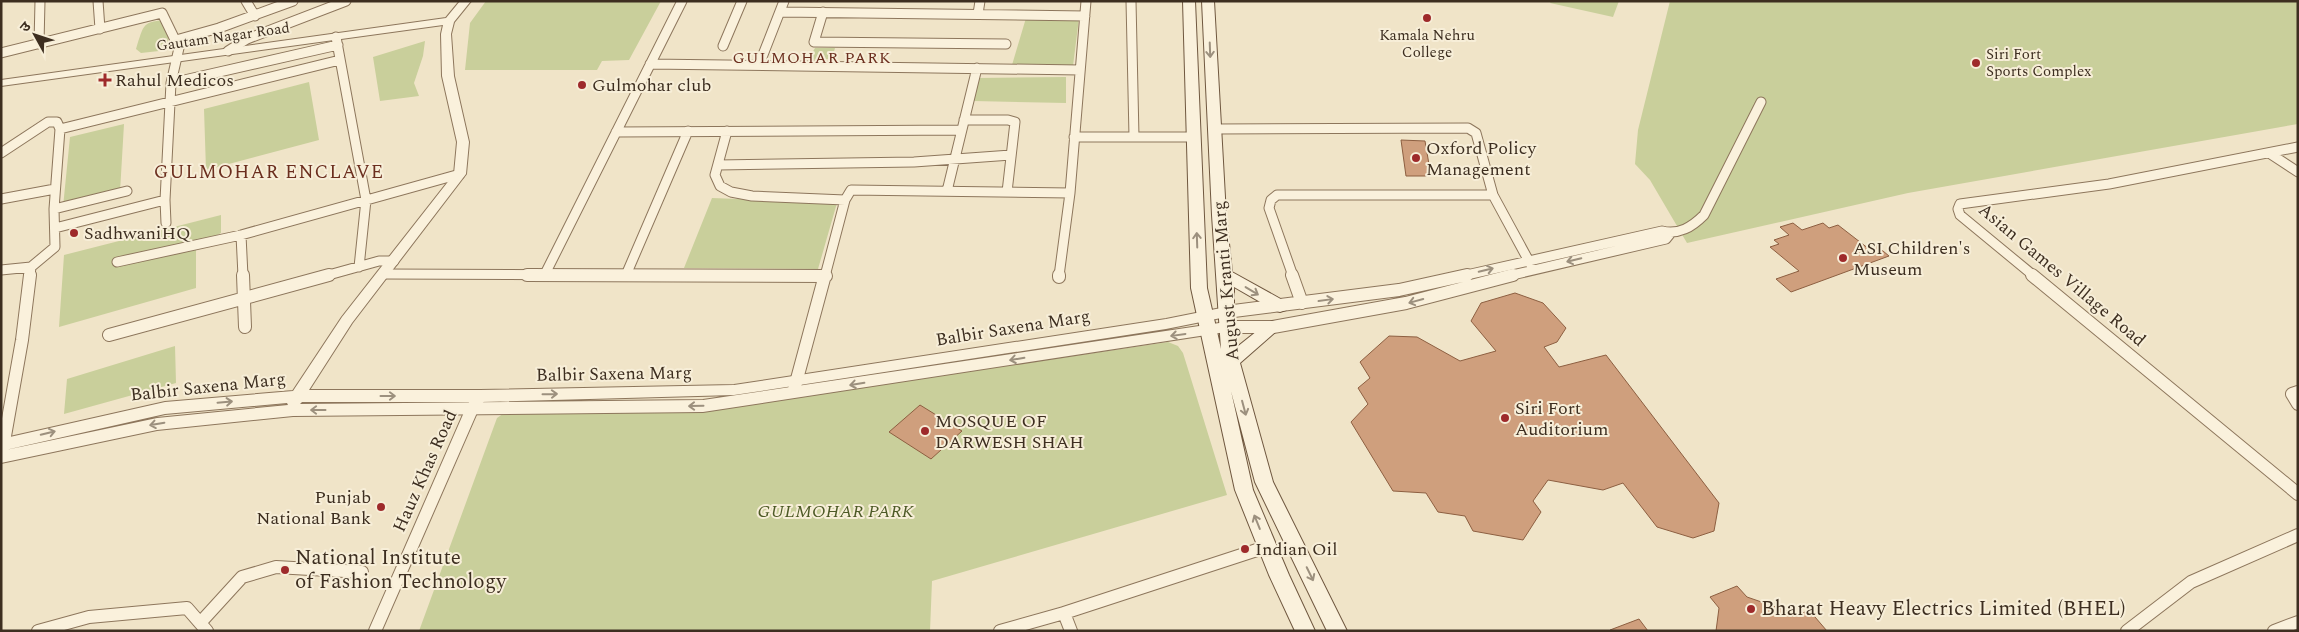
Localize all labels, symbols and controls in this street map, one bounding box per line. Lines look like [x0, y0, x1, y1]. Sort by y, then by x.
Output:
north arrow [10, 10, 60, 60]
marker: Kamala Nehru College [1421, 12, 1433, 24]
text: उ [15, 16, 37, 37]
street label: Gautam Nagar Road [155, 16, 291, 58]
place label: Kamala Nehru College [1379, 24, 1475, 64]
one-way arrow [1206, 42, 1215, 58]
place label: Siri Fort Sports Complex [1986, 43, 2092, 83]
district label: GULMOHAR PARK [733, 46, 891, 70]
marker: Siri Fort Sports Complex [1970, 57, 1982, 69]
place label: Rahul Medicos [115, 67, 234, 94]
place label: Gulmohar club [592, 72, 711, 99]
marker: Rahul Medicos [99, 74, 111, 86]
marker: Gulmohar club [576, 79, 588, 91]
place label: Oxford Policy Management [1426, 135, 1537, 183]
marker: Oxford Policy Management [1410, 152, 1422, 164]
district label: GULMOHAR ENCLAVE [154, 158, 384, 187]
street label: Asian Games Village Road [1972, 197, 2152, 353]
street label: August Kranti Marg [1206, 200, 1246, 362]
place label: SadhwaniHQ [84, 220, 191, 247]
marker: SadhwaniHQ [68, 227, 80, 239]
one-way arrow [1192, 232, 1202, 248]
place label: ASI Children's Museum [1853, 235, 1971, 283]
marker: ASI Children's Museum [1837, 252, 1849, 264]
one-way arrow [1566, 256, 1582, 265]
one-way arrow [1477, 264, 1493, 274]
one-way arrow [1245, 287, 1259, 297]
one-way arrow [1318, 295, 1334, 305]
one-way arrow [1409, 296, 1425, 306]
street label: Balbir Saxena Marg [934, 302, 1092, 354]
one-way arrow [1170, 330, 1186, 340]
one-way arrow [1010, 354, 1026, 364]
street label: Balbir Saxena Marg [536, 359, 692, 389]
street label: Balbir Saxena Marg [129, 365, 287, 409]
one-way arrow [849, 379, 865, 389]
one-way arrow [542, 390, 558, 399]
one-way arrow [379, 391, 395, 401]
place label: Siri Fort Auditorium [1515, 395, 1608, 443]
one-way arrow [217, 398, 233, 407]
one-way arrow [1240, 399, 1249, 415]
one-way arrow [688, 401, 704, 411]
one-way arrow [310, 405, 326, 415]
street label: Hauz Khas Road [386, 406, 464, 536]
place label: MOSQUE OF DARWESH SHAH [935, 408, 1084, 456]
marker: Siri Fort Auditorium [1499, 412, 1511, 424]
one-way arrow [149, 419, 165, 429]
marker: MOSQUE OF DARWESH SHAH [919, 425, 931, 437]
one-way arrow [40, 428, 56, 437]
place label: Punjab National Bank [256, 484, 371, 532]
park label: GULMOHAR PARK [758, 498, 915, 525]
marker: Punjab National Bank [375, 501, 387, 513]
one-way arrow [1252, 515, 1261, 530]
place label: Indian Oil [1255, 536, 1337, 563]
place label: National Institute of Fashion Technology [295, 542, 507, 598]
marker: Indian Oil [1239, 543, 1251, 555]
marker: National Institute of Fashion Technology [279, 564, 291, 576]
one-way arrow [1305, 566, 1315, 581]
place label: Bharat Heavy Electrics Limited (BHEL) [1761, 593, 2126, 625]
marker: Bharat Heavy Electrics Limited (BHEL) [1745, 603, 1757, 615]

